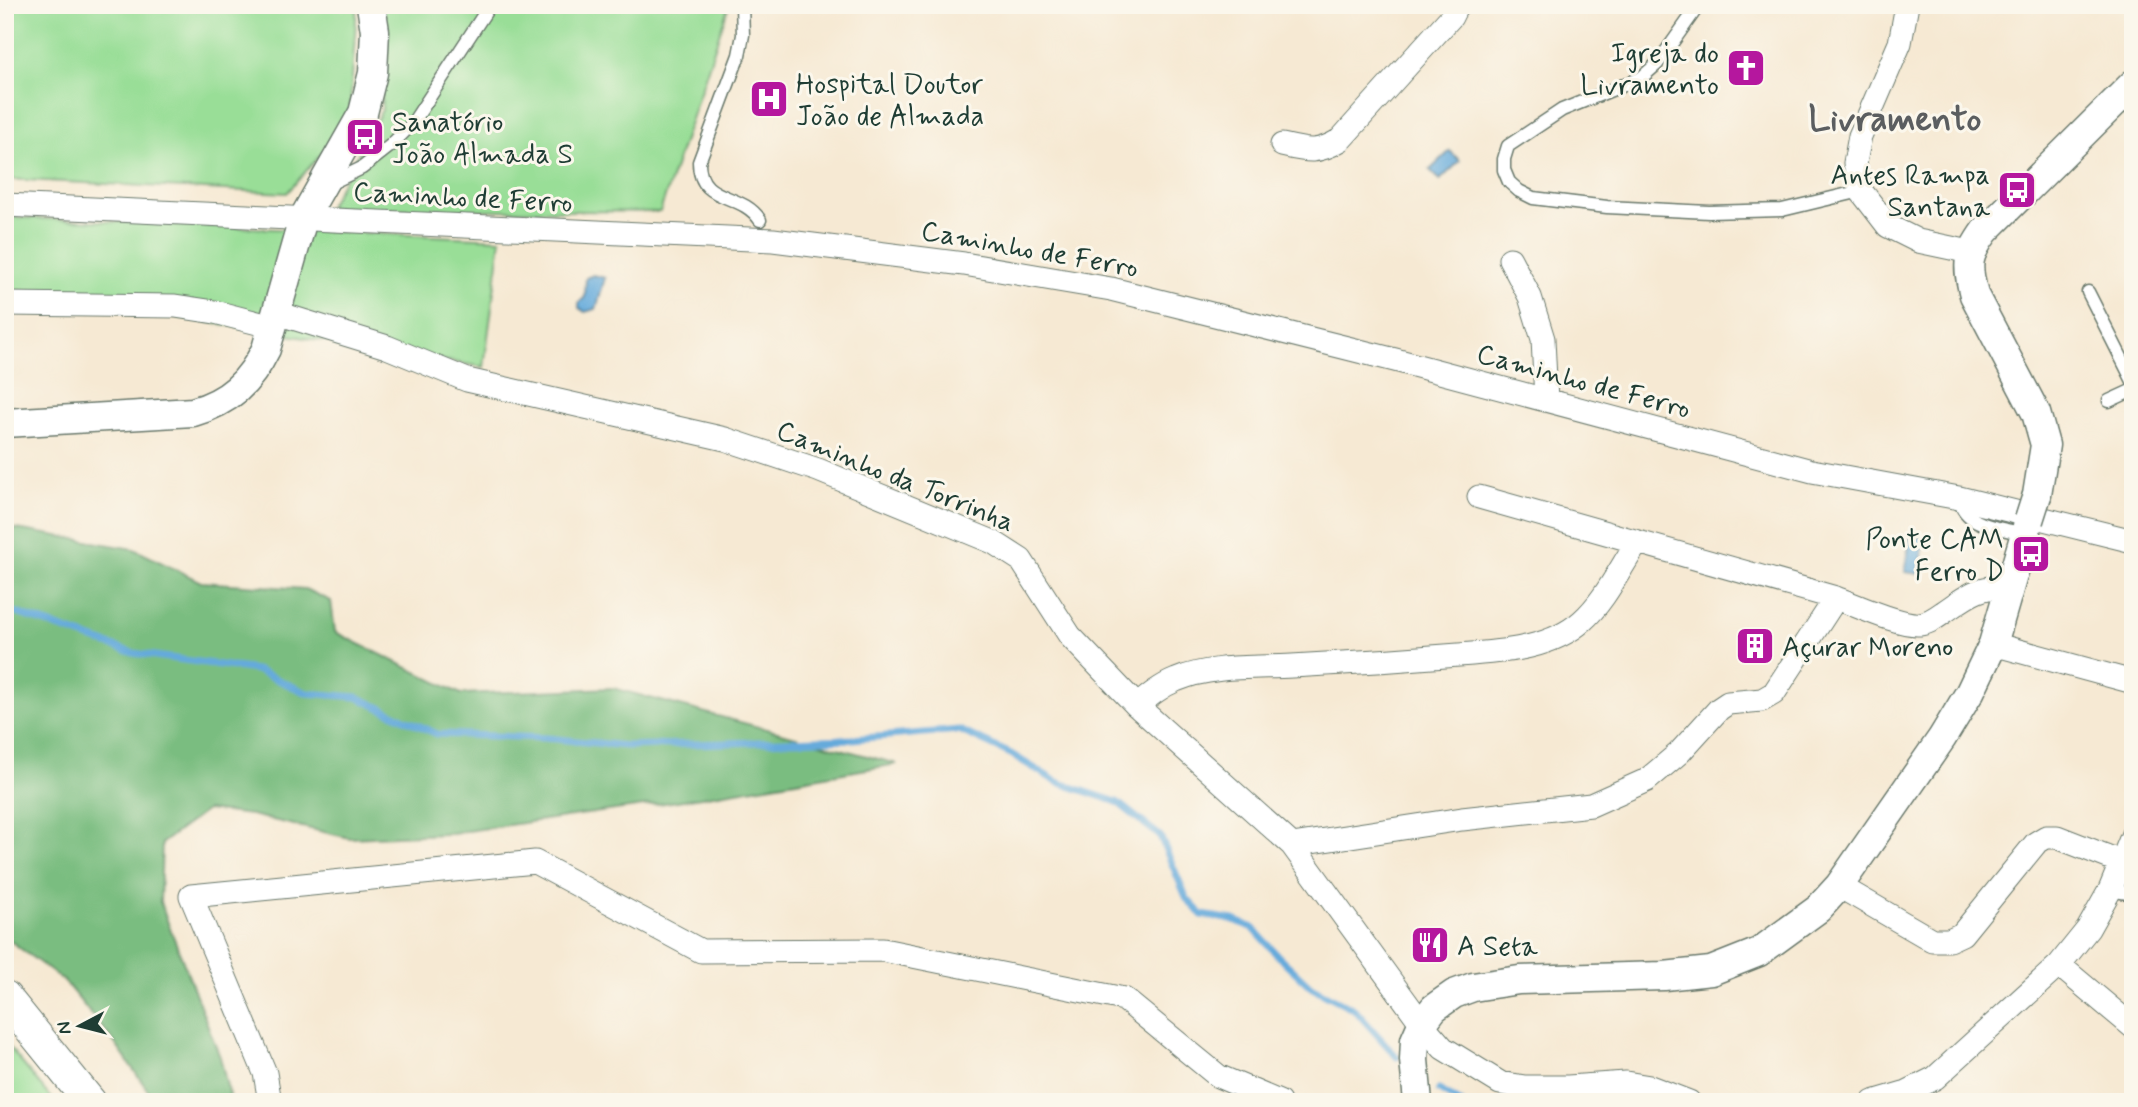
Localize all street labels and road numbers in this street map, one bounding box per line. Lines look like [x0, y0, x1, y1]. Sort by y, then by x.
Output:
street label: Caminho de Ferro [352, 174, 574, 223]
street label: Caminho de Ferro [918, 213, 1141, 288]
street label: Caminho de Ferro [1472, 336, 1694, 429]
street label: Caminho da Torrinha [771, 413, 1019, 542]

